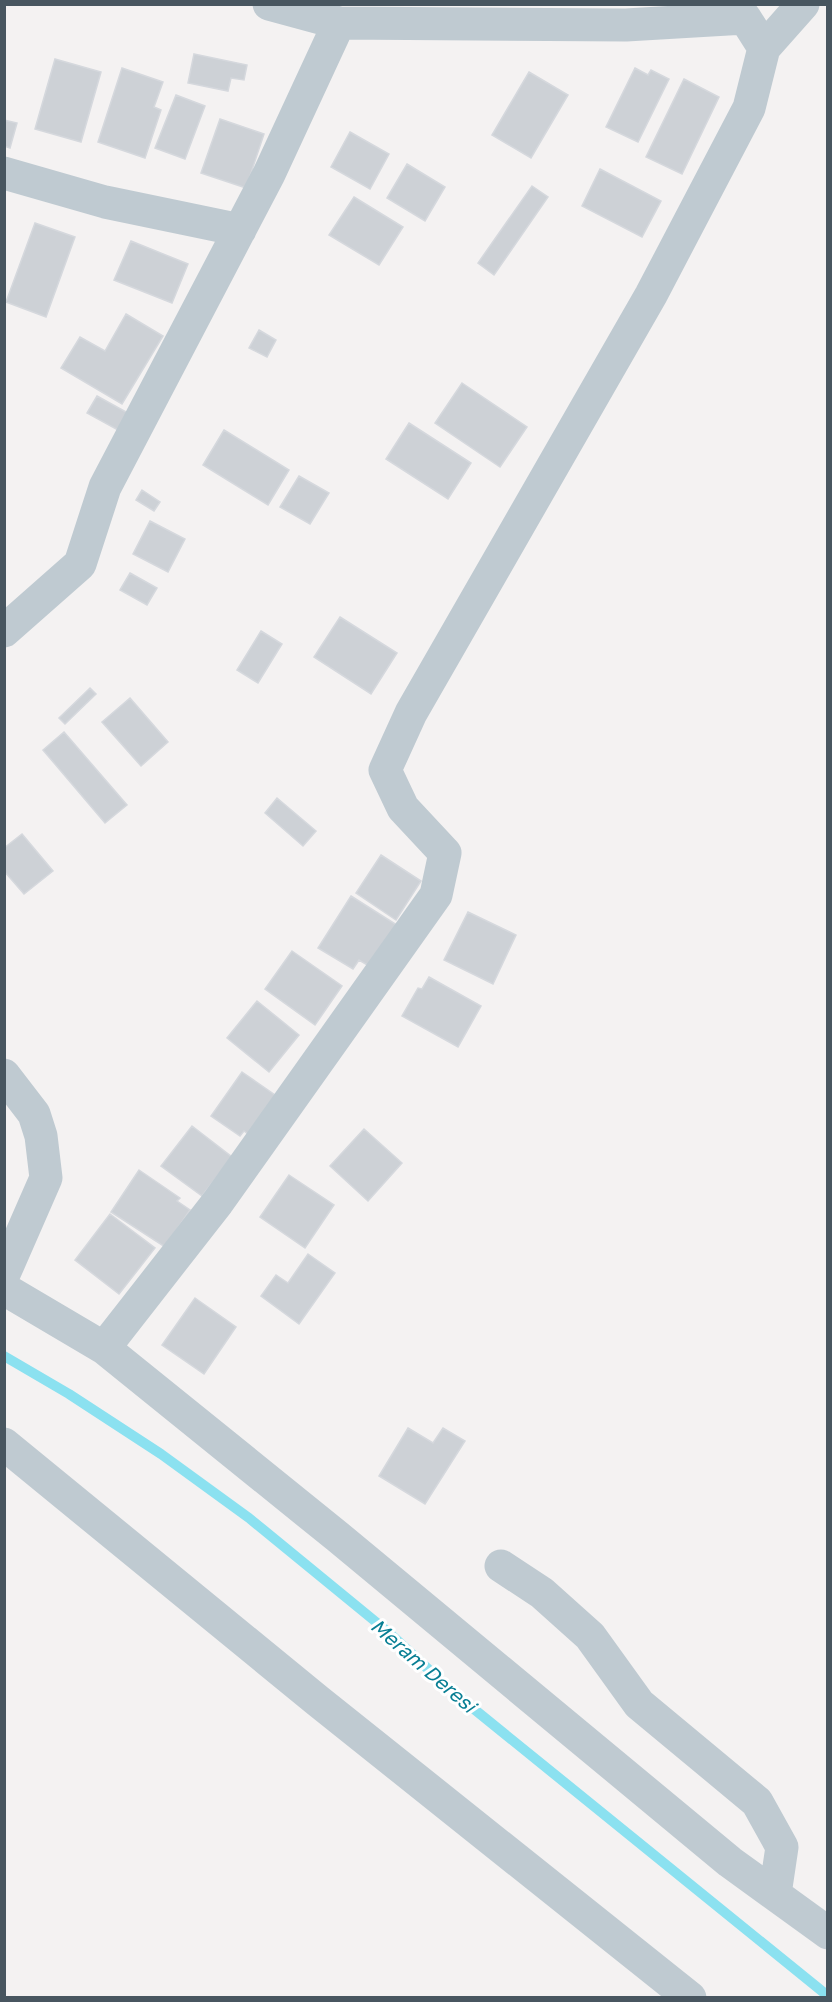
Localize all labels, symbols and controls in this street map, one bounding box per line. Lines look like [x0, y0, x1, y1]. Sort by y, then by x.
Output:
water label: Meram Deresi [367, 1613, 483, 1719]

